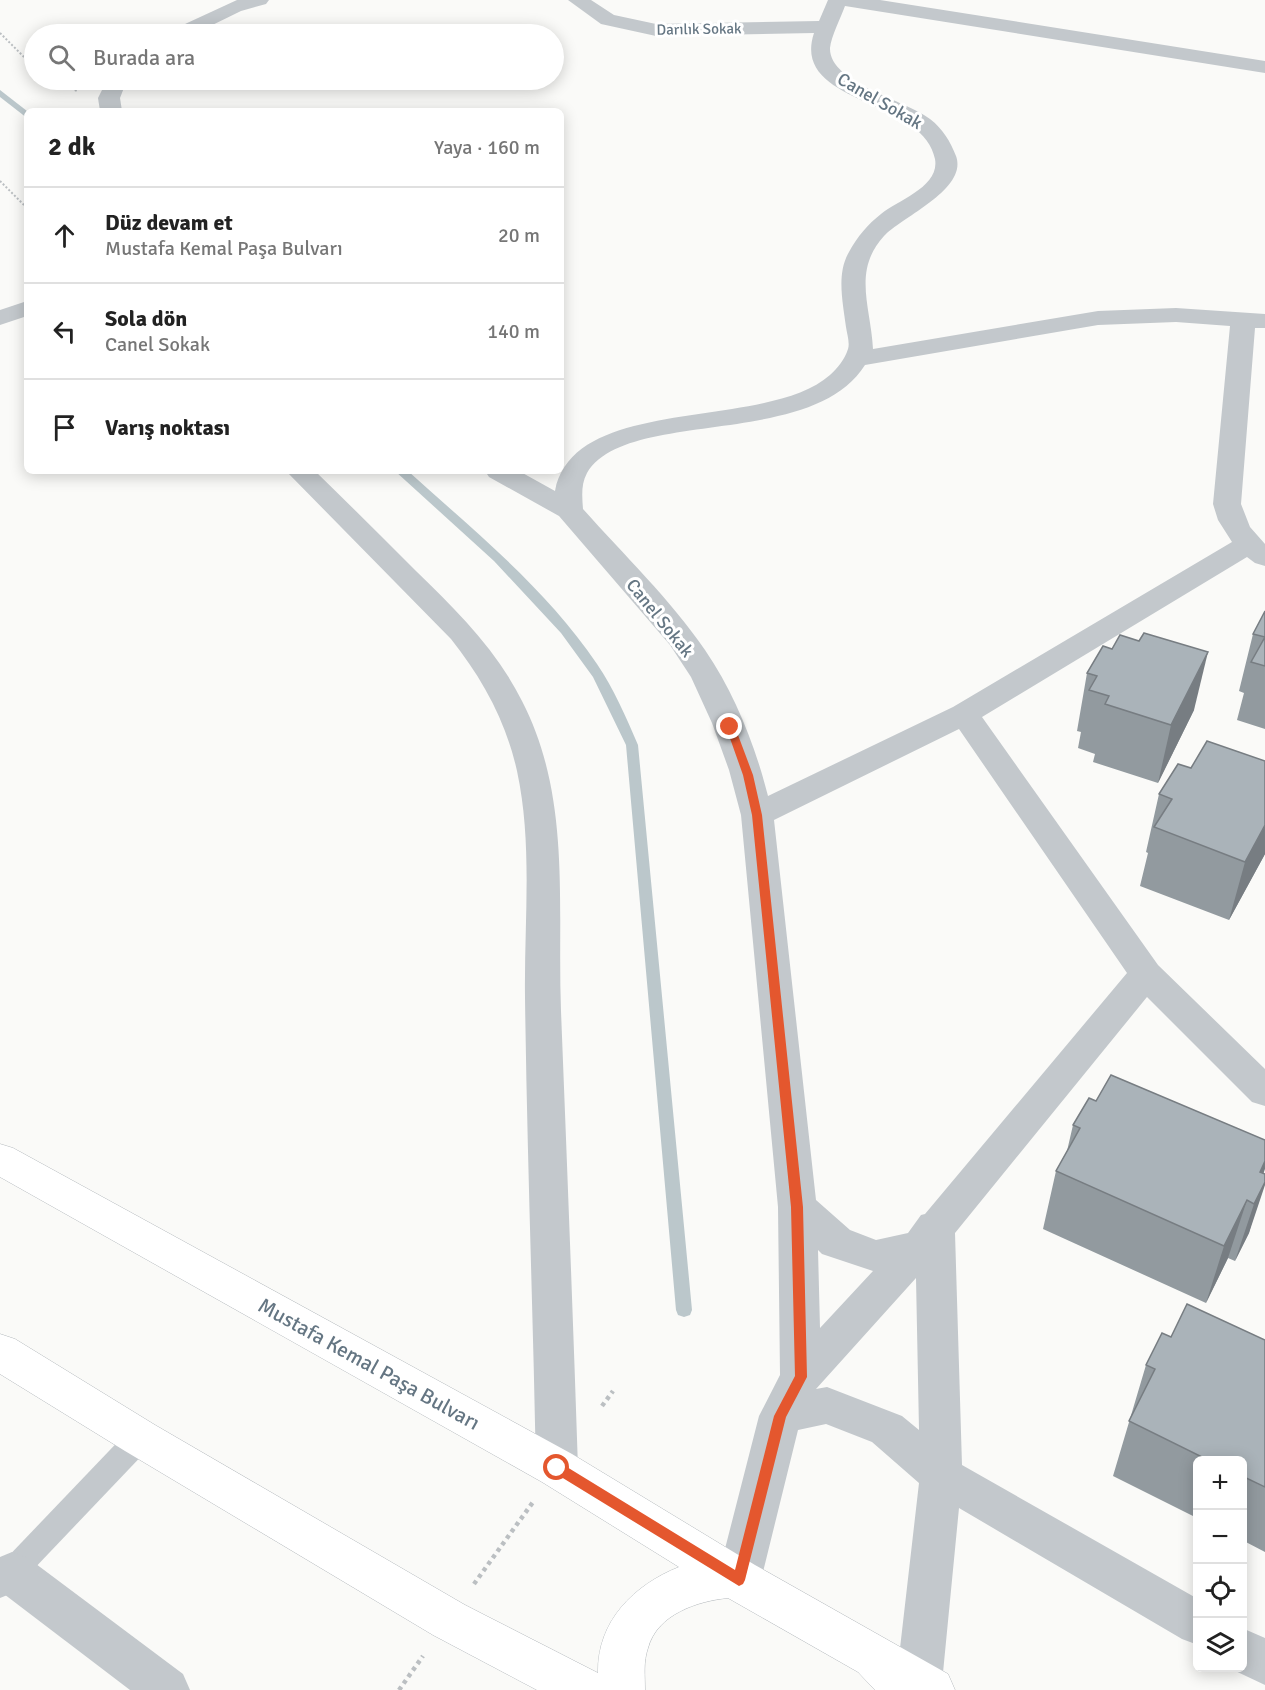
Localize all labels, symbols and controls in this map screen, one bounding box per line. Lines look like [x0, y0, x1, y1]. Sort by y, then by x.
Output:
street label: Darılık Sokak [656, 19, 742, 39]
search box [24, 24, 564, 90]
icon: search [45, 41, 78, 74]
text: Burada ara [93, 44, 195, 71]
street label: Canel Sokak [834, 68, 926, 134]
text: 2 dk [48, 131, 95, 163]
text: Yaya · 160 m [434, 135, 540, 160]
text: Düz devam et [105, 209, 233, 236]
icon: ahead [48, 219, 81, 252]
text: 20 m [498, 223, 540, 248]
text: Mustafa Kemal Paşa Bulvarı [105, 236, 343, 261]
text: Sola dön [105, 305, 187, 332]
icon: left [48, 315, 81, 348]
text: 140 m [487, 319, 540, 344]
text: Canel Sokak [105, 332, 210, 357]
icon: arrive [48, 411, 81, 444]
text: Varış noktası [105, 414, 230, 441]
street label: Canel Sokak [622, 574, 698, 662]
route end [716, 713, 742, 739]
street label: Mustafa Kemal Paşa Bulvarı [254, 1292, 484, 1436]
route start [543, 1454, 569, 1480]
map controls [1193, 1456, 1247, 1672]
button: + [1193, 1456, 1247, 1510]
button: − [1193, 1510, 1247, 1564]
button: locate [1193, 1564, 1247, 1618]
button: layers [1193, 1618, 1247, 1672]

